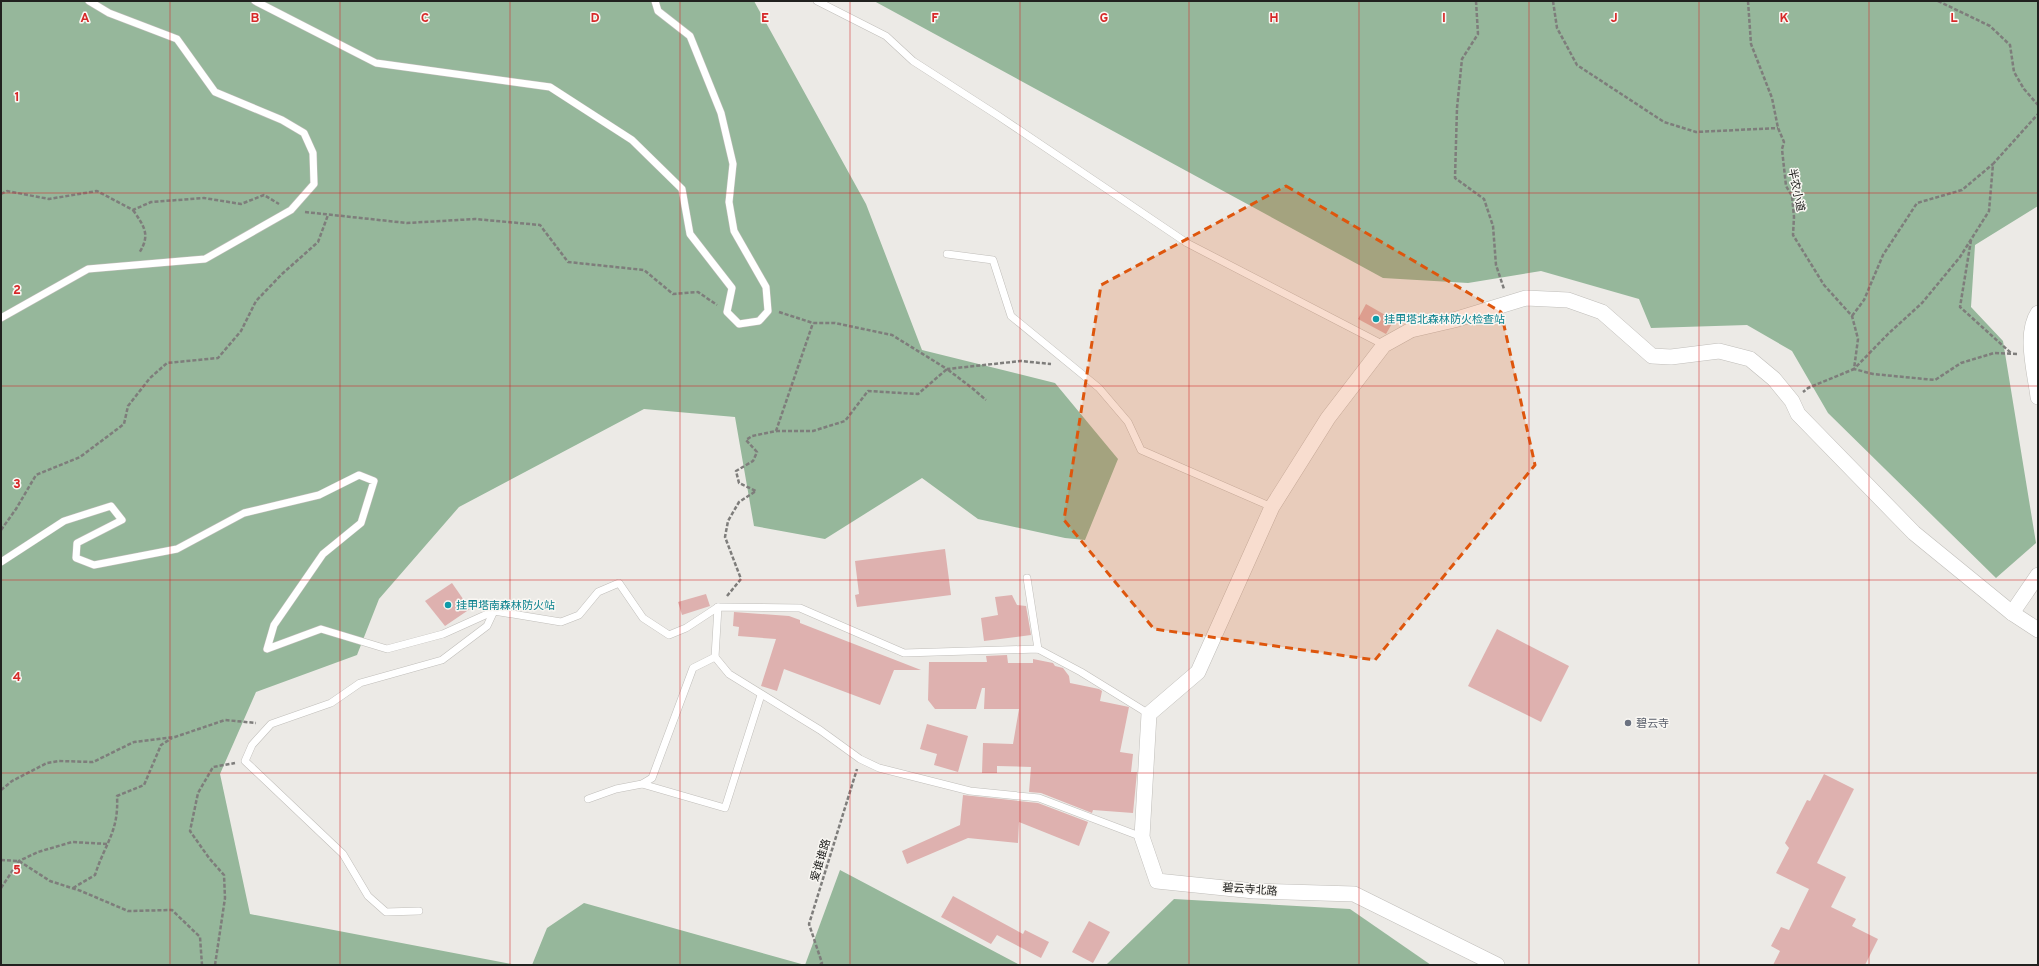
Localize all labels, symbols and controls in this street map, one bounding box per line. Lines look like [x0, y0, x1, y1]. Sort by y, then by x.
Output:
text: A [80, 11, 90, 27]
text: B [251, 11, 260, 27]
text: C [421, 11, 429, 27]
text: D [590, 11, 600, 27]
text: E [761, 11, 769, 27]
text: F [931, 11, 939, 27]
text: G [1100, 11, 1109, 27]
text: H [1269, 11, 1279, 27]
text: I [1442, 11, 1446, 27]
text: J [1610, 11, 1618, 27]
text: K [1779, 11, 1789, 27]
text: L [1950, 11, 1958, 27]
text: 1 [14, 90, 20, 106]
street label: 半农小道 [1785, 167, 1807, 213]
text: 2 [13, 283, 21, 299]
place label: 挂甲塔北森林防火检查站 [1384, 313, 1505, 327]
marker: 挂甲塔北森林防火检查站 [1371, 314, 1381, 324]
text: 3 [13, 477, 21, 493]
place label: 挂甲塔南森林防火站 [456, 599, 555, 613]
marker: 挂甲塔南森林防火站 [443, 600, 453, 610]
text: 4 [13, 670, 21, 686]
place label: 碧云寺 [1636, 717, 1669, 731]
marker: 碧云寺 [1623, 718, 1633, 728]
street label: 爱谁谁路 [808, 837, 834, 883]
text: 5 [13, 863, 21, 879]
street label: 碧云寺北路 [1222, 881, 1278, 899]

